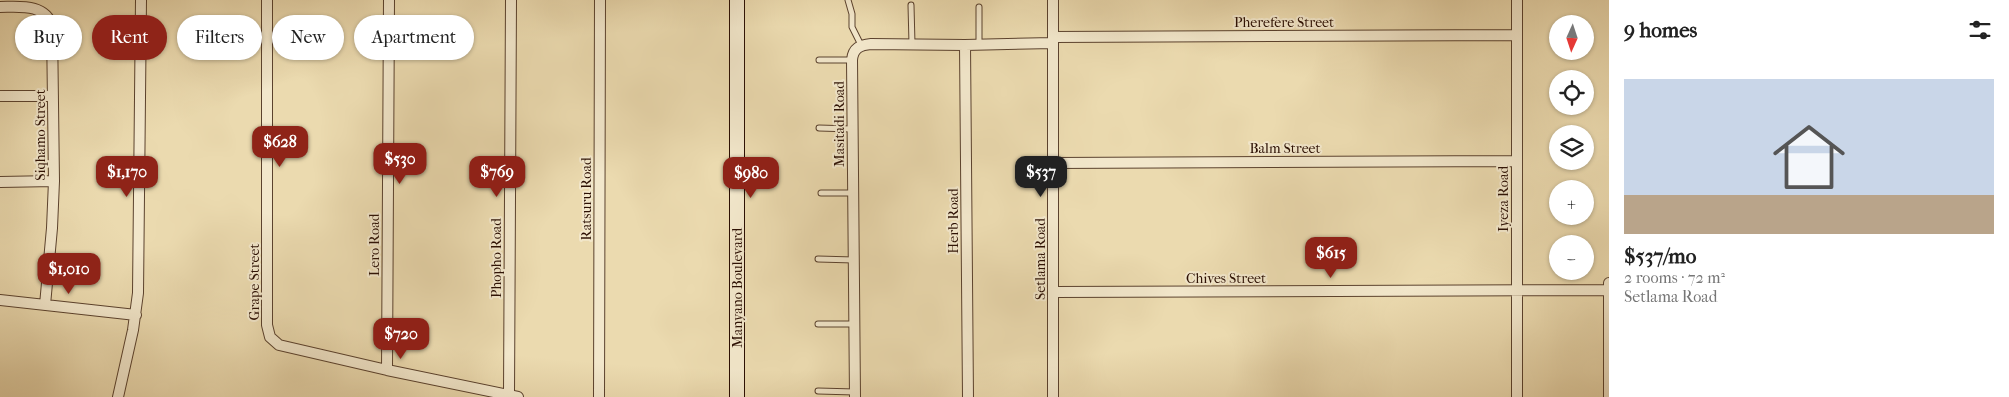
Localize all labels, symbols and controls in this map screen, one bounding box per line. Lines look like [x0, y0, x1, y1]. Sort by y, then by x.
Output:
street label: Pherefere Street [1234, 14, 1334, 31]
chip: Buy [15, 15, 82, 60]
chip: Rent [92, 15, 167, 60]
chip: Filters [177, 15, 262, 60]
chip: New [272, 15, 344, 60]
chip: Apartment [354, 15, 474, 60]
north arrow [1549, 15, 1594, 60]
map controls [1549, 15, 1594, 280]
icon: filters [1966, 16, 1994, 44]
text: 9 homes [1624, 18, 1697, 42]
button: locate [1549, 70, 1594, 115]
street label: Masitadi Road [831, 81, 848, 167]
street label: Siqhamo Street [32, 89, 49, 181]
icon: home [1764, 112, 1854, 202]
button: layers [1549, 125, 1594, 170]
pin: $628 [250, 126, 310, 168]
text: $628 [263, 132, 297, 151]
street label: Balm Street [1249, 140, 1321, 157]
pin: $530 [370, 142, 430, 185]
text: $530 [384, 149, 416, 168]
pin: $1,170 [86, 156, 168, 198]
pin: $769 [467, 156, 527, 198]
pin: $980 [721, 156, 781, 199]
pin: $537 [1011, 156, 1071, 198]
street label: Ratsuru Road [578, 157, 595, 241]
text: $1,170 [107, 162, 147, 181]
text: $769 [480, 162, 514, 181]
text: $537 [1026, 162, 1056, 181]
text: $980 [734, 163, 768, 182]
street label: Iyeza Road [1495, 166, 1512, 232]
button: + [1549, 180, 1594, 225]
street label: Herb Road [945, 188, 962, 254]
street label: Lero Road [366, 213, 383, 276]
street label: Phopho Road [488, 218, 505, 298]
street label: Setlama Road [1032, 218, 1049, 300]
street label: Manyano Boulevard [729, 228, 746, 348]
button: − [1549, 235, 1594, 280]
pin: $615 [1301, 236, 1361, 279]
text: $615 [1316, 243, 1346, 262]
street label: Grape Street [246, 244, 263, 320]
text: $537/mo [1624, 244, 1696, 268]
pin: $1,010 [28, 252, 110, 295]
text: $1,010 [48, 259, 90, 278]
text: 2 rooms · 72 m² [1624, 268, 1725, 287]
street label: Chives Street [1186, 270, 1266, 287]
text: Setlama Road [1624, 287, 1717, 306]
pin: $720 [371, 318, 431, 360]
text: $720 [384, 324, 418, 343]

